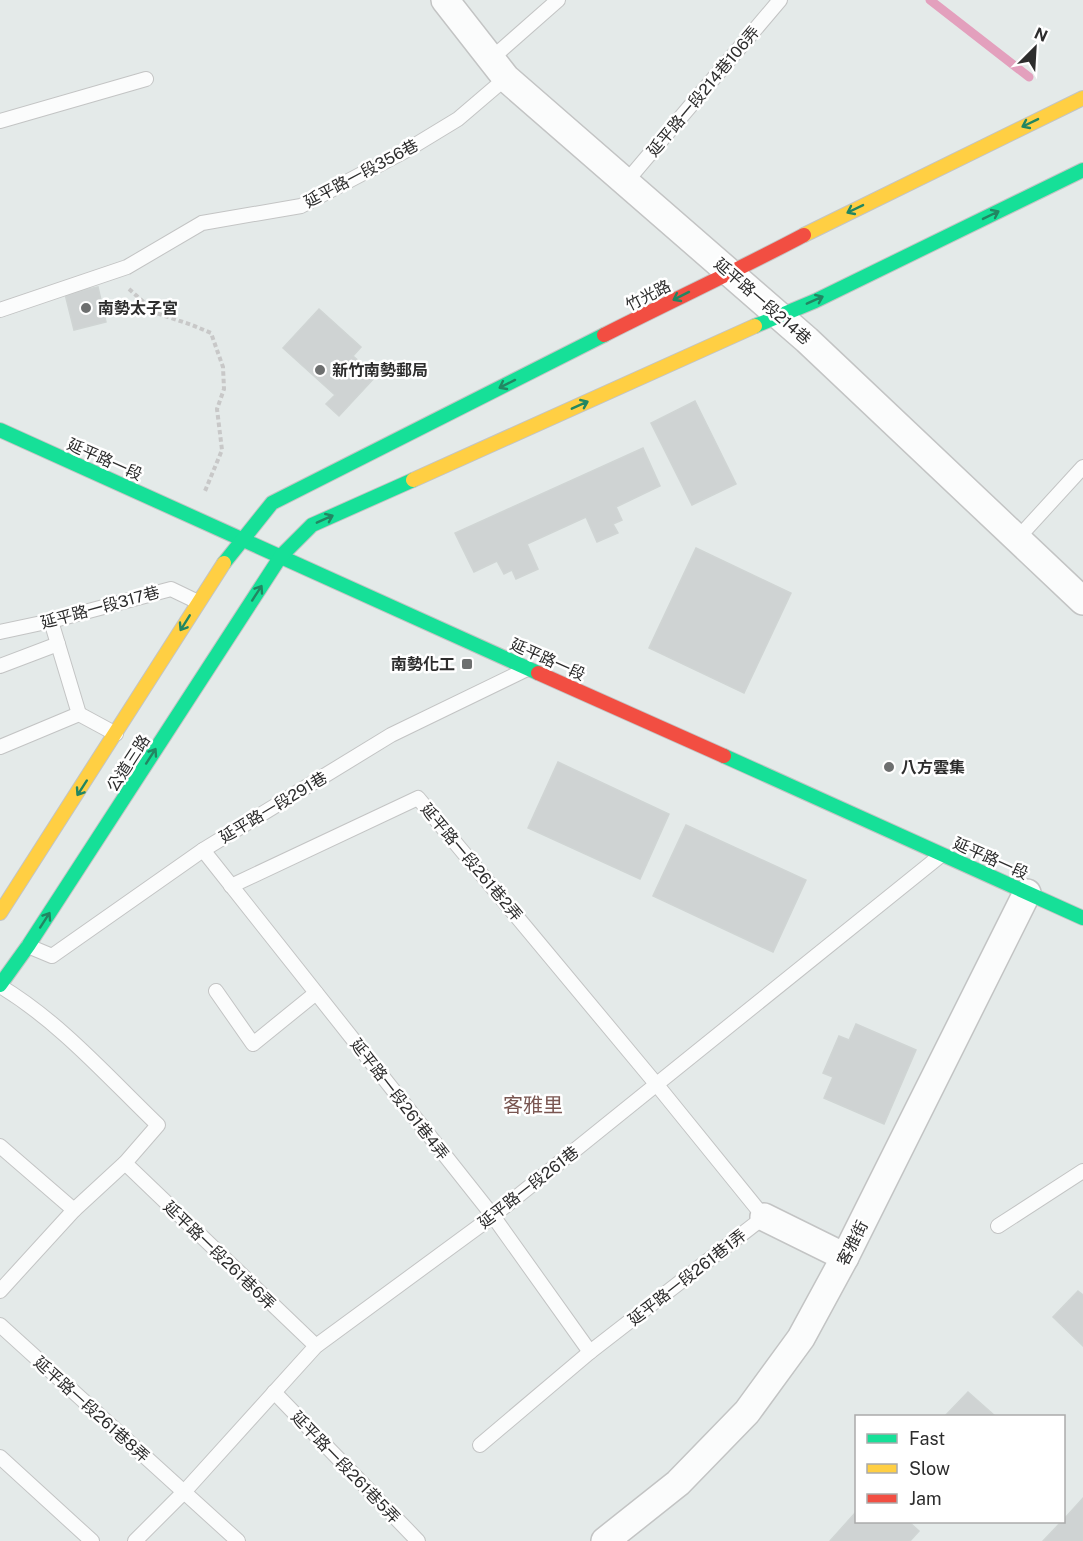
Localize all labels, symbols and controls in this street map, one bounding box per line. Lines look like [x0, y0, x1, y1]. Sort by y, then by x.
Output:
north arrow [1005, 18, 1065, 78]
street label: 延平路一段214巷106弄 [643, 22, 763, 160]
text: N [1031, 24, 1050, 46]
one-way arrow [1022, 118, 1040, 130]
street label: 延平路一段356巷 [301, 135, 421, 211]
one-way arrow [847, 204, 865, 215]
one-way arrow [981, 209, 999, 221]
street label: 延平路一段214巷 [710, 254, 815, 349]
street label: 竹光路 [623, 276, 674, 315]
one-way arrow [672, 291, 690, 303]
one-way arrow [806, 294, 824, 306]
place label: 南勢太子宮 [98, 299, 178, 318]
marker: 南勢太子宮 [79, 301, 93, 315]
place label: 新竹南勢郵局 [332, 361, 428, 380]
marker: 新竹南勢郵局 [313, 363, 327, 377]
one-way arrow [499, 378, 516, 390]
one-way arrow [570, 399, 588, 410]
street label: 延平路一段 [64, 435, 145, 484]
one-way arrow [316, 513, 334, 524]
street label: 延平路一段317巷 [39, 582, 162, 632]
one-way arrow [251, 584, 264, 601]
one-way arrow [179, 614, 191, 631]
street label: 延平路一段 [507, 635, 588, 684]
place label: 南勢化工 [391, 655, 455, 674]
marker: 南勢化工 [460, 657, 474, 671]
street label: 公道三路 [103, 731, 154, 795]
one-way arrow [146, 748, 158, 765]
place label: 八方雲集 [901, 758, 965, 777]
marker: 八方雲集 [882, 760, 896, 774]
street label: 延平路一段291巷 [216, 768, 330, 847]
one-way arrow [75, 779, 87, 796]
street label: 延平路一段261巷2弄 [417, 800, 526, 925]
street label: 延平路一段 [950, 834, 1031, 883]
one-way arrow [40, 912, 52, 929]
street label: 延平路一段261巷4弄 [347, 1035, 453, 1164]
district label: 客雅里 [503, 1093, 563, 1117]
street label: 延平路一段261巷 [474, 1142, 582, 1232]
street label: 延平路一段261巷6弄 [160, 1197, 279, 1314]
street label: 客雅街 [833, 1218, 872, 1269]
street label: 延平路一段261巷1弄 [625, 1225, 750, 1329]
street label: 延平路一段261巷8弄 [30, 1353, 153, 1466]
street label: 延平路一段261巷5弄 [287, 1407, 404, 1527]
legend [855, 1415, 1065, 1523]
text: Fast [909, 1428, 945, 1449]
text: Slow [909, 1458, 950, 1479]
text: Jam [909, 1488, 942, 1509]

